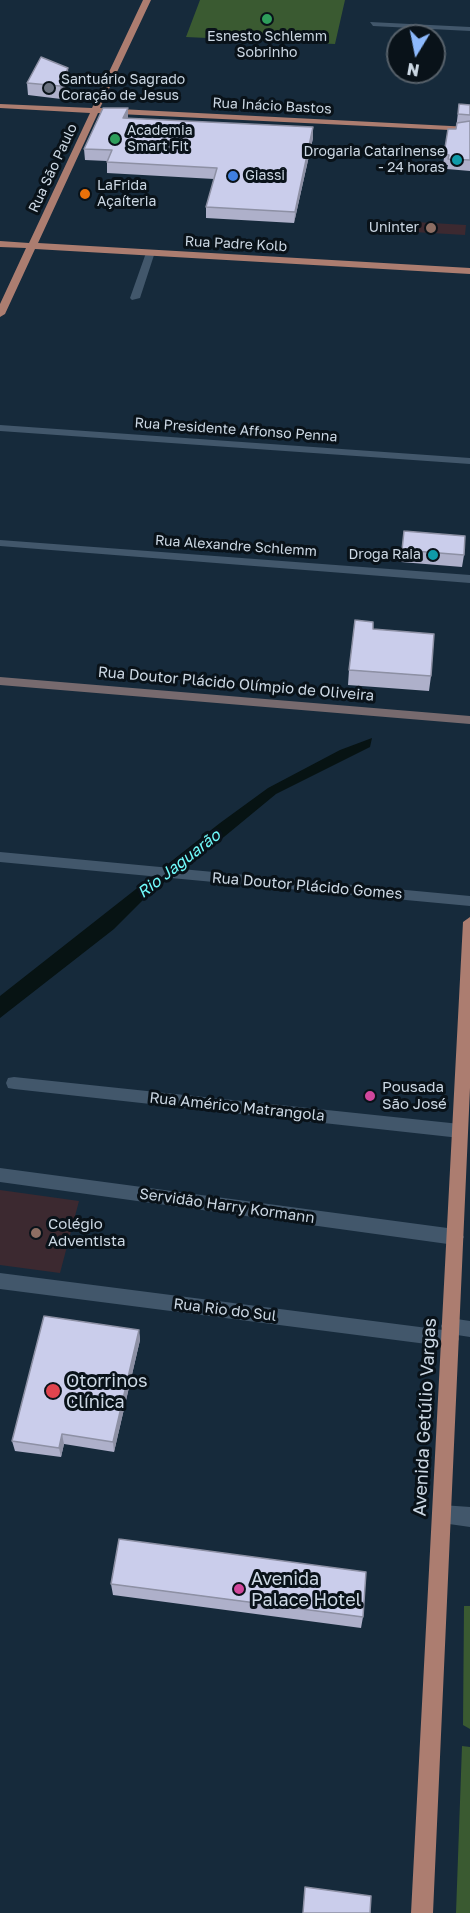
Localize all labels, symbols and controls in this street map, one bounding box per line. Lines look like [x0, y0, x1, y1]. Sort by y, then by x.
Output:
marker: Esnesto Schlemm Sobrinho [260, 12, 274, 26]
north arrow [386, 24, 446, 84]
place label: Esnesto Schlemm Sobrinho [207, 29, 327, 62]
text: N [405, 59, 421, 81]
place label: Santuário Sagrado Coração de Jesus [61, 72, 185, 104]
marker: Santuário Sagrado Coração de Jesus [42, 81, 56, 95]
street label: Rua Inácio Bastos [212, 94, 332, 118]
street label: Rua São Paulo [25, 121, 81, 215]
place label: Academia Smart Fit [127, 123, 193, 156]
marker: Academia Smart Fit [108, 132, 122, 146]
place label: Drogaria Catarinense - 24 horas [303, 144, 445, 176]
marker: Drogaria Catarinense - 24 horas [450, 153, 464, 167]
place label: Giassi [245, 168, 285, 184]
marker: Giassi [226, 169, 240, 183]
place label: LaFrida Açaíteria [97, 178, 156, 210]
marker: LaFrida Açaíteria [78, 187, 92, 201]
place label: Uninter [369, 220, 419, 236]
marker: Uninter [424, 221, 438, 235]
street label: Rua Padre Kolb [184, 233, 288, 255]
street label: Rua Presidente Affonso Penna [134, 415, 338, 445]
street label: Rua Alexandre Schlemm [154, 532, 318, 560]
place label: Droga Raia [349, 547, 421, 563]
marker: Droga Raia [426, 548, 440, 562]
street label: Rua Doutor Plácido Olímpio de Oliveira [97, 663, 375, 705]
water label: Rio Jaguarão [134, 826, 224, 902]
street label: Rua Doutor Plácido Gomes [211, 869, 403, 903]
place label: Pousada São José [382, 1078, 447, 1113]
street label: Rua Américo Matrangola [148, 1089, 326, 1125]
marker: Pousada São José [363, 1089, 377, 1103]
street label: Servidão Harry Kormann [138, 1185, 316, 1227]
place label: Colégio Adventista [48, 1215, 125, 1250]
marker: Colégio Adventista [29, 1226, 43, 1240]
street label: Rua Rio do Sul [172, 1295, 278, 1325]
street label: Avenida Getúlio Vargas [409, 1317, 441, 1517]
place label: Otorrinos Clínica [66, 1370, 148, 1412]
marker: Otorrinos Clínica [44, 1382, 62, 1400]
place label: Avenida Palace Hotel [251, 1568, 361, 1610]
marker: Avenida Palace Hotel [232, 1582, 246, 1596]

